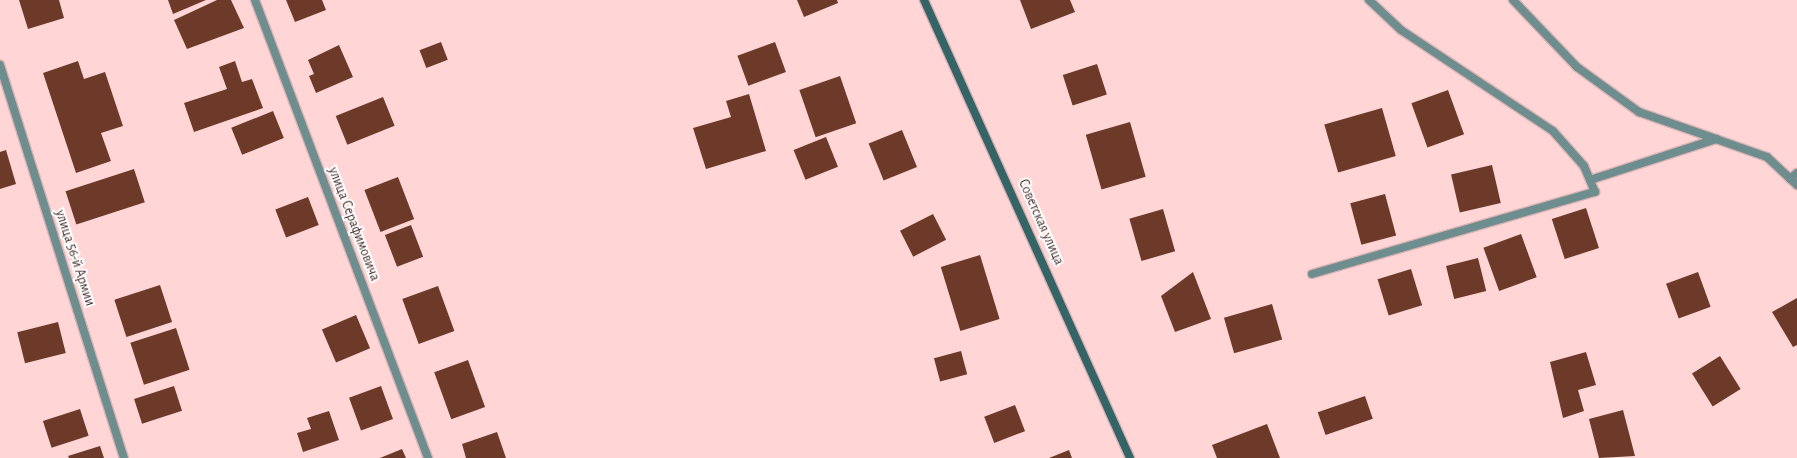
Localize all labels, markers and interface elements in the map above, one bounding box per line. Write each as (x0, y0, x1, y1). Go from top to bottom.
street label: улица Серафимовича (325, 165, 383, 283)
street label: Советская улица (1015, 176, 1067, 268)
street label: улица 56-й Армии (52, 208, 98, 308)

